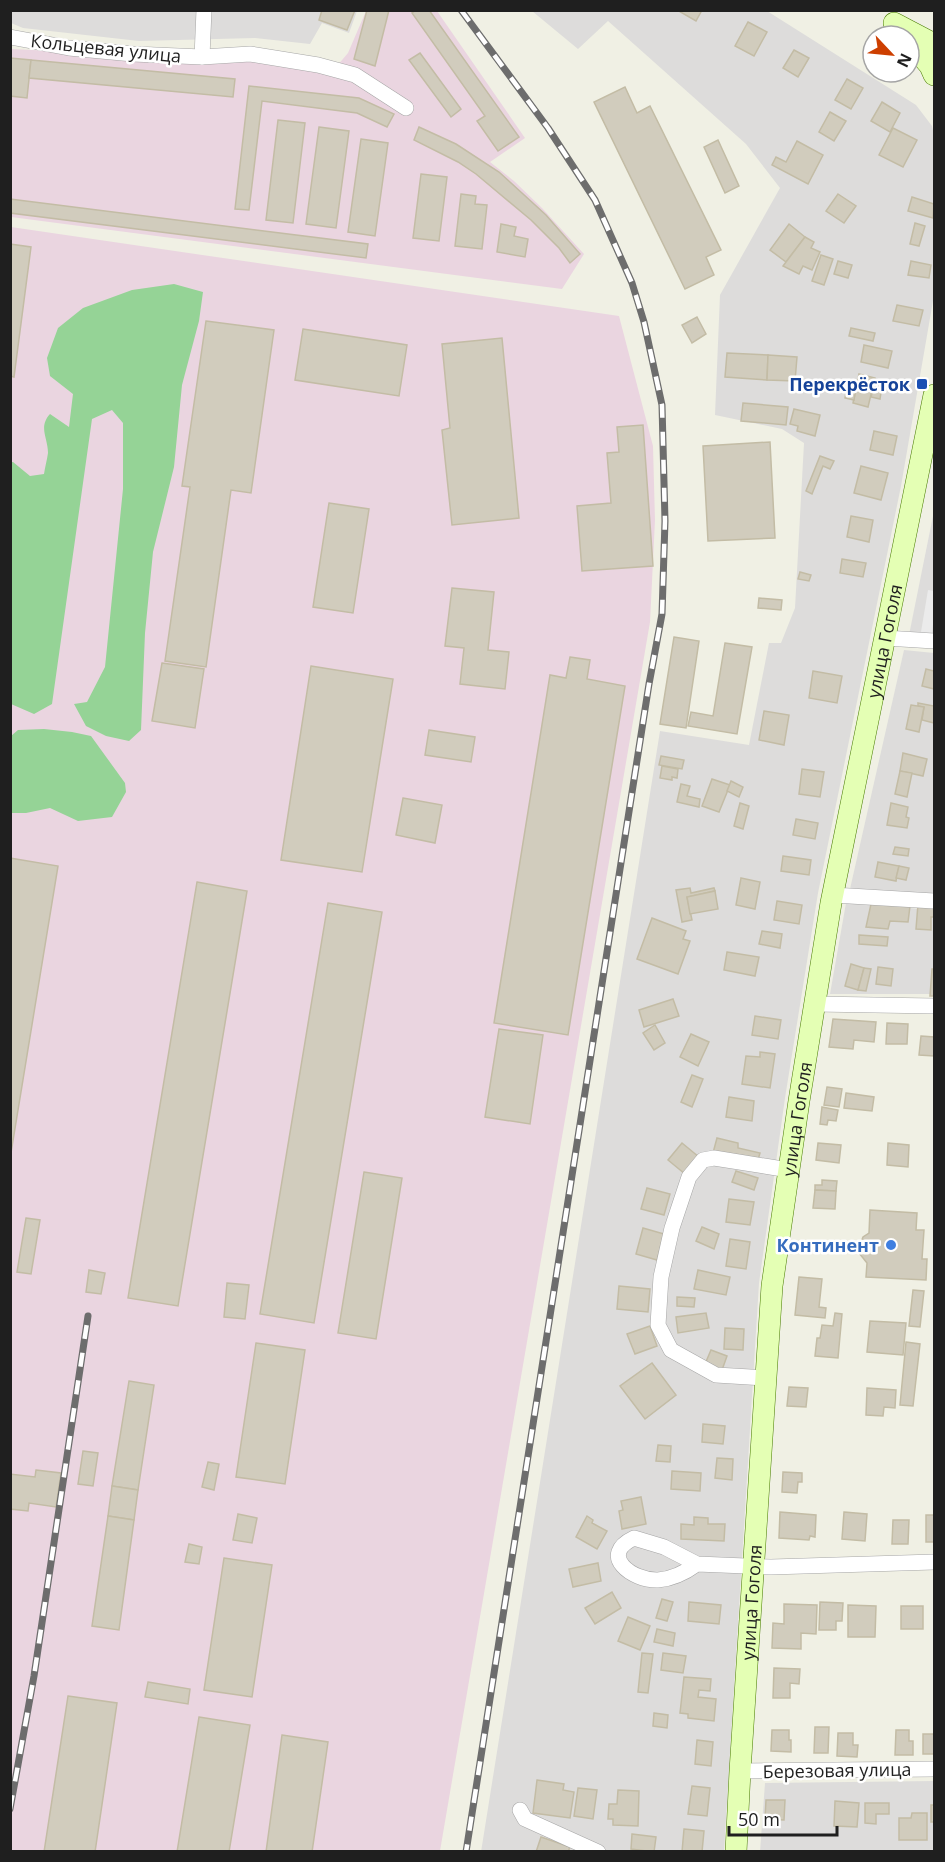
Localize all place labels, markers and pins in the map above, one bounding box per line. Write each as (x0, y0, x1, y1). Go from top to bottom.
place label: Перекрёсток (789, 372, 911, 396)
marker: Перекрёсток (915, 377, 929, 391)
place label: Континент (776, 1233, 879, 1257)
marker: Континент (884, 1238, 898, 1252)

